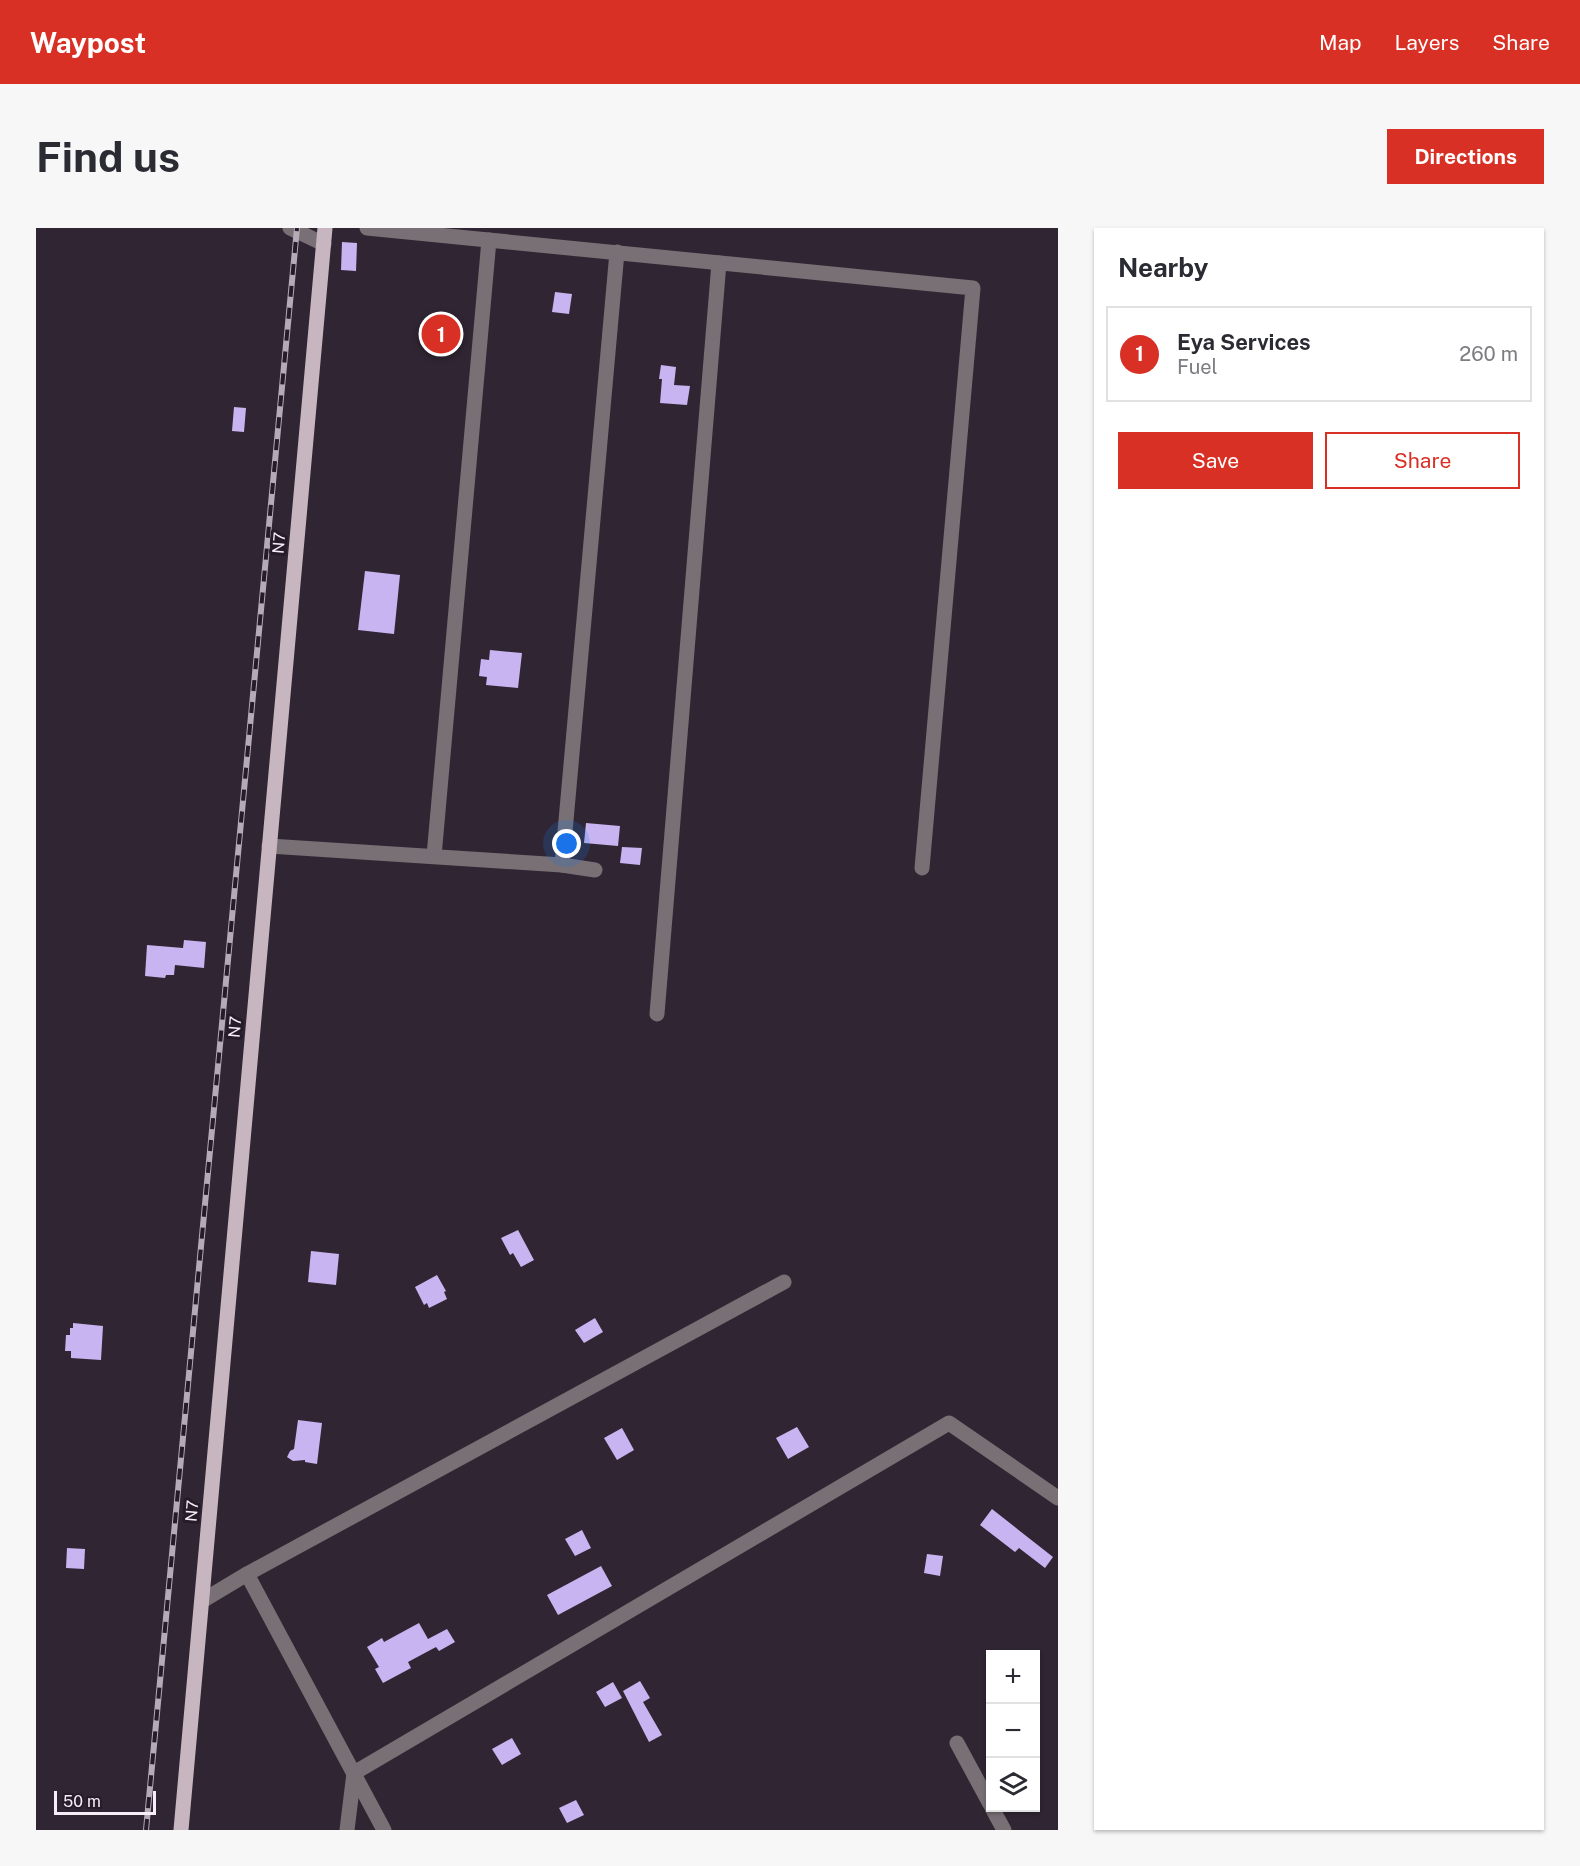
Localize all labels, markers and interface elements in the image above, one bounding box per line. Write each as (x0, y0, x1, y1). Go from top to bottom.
text: Waypost (30, 26, 146, 59)
text: Map (1319, 30, 1362, 55)
text: Layers (1395, 30, 1459, 55)
text: Share (1492, 30, 1550, 55)
button: Directions (1387, 129, 1544, 184)
text: Find us (36, 132, 180, 181)
text: Nearby (1118, 252, 1208, 283)
pin: 1 (422, 312, 460, 356)
text: Eya Services (1177, 329, 1311, 355)
text: 1 (1135, 342, 1144, 366)
text: 260 m (1459, 342, 1518, 366)
text: Fuel (1177, 355, 1218, 379)
button: Save (1118, 432, 1313, 489)
button: Share (1325, 432, 1520, 489)
street label: N7 (269, 531, 289, 555)
your location (552, 829, 581, 858)
street label: N7 (225, 1015, 245, 1039)
street label: N7 (182, 1499, 202, 1523)
map controls (986, 1650, 1040, 1812)
button: + (986, 1650, 1040, 1704)
button: − (986, 1704, 1040, 1758)
button: layers (986, 1758, 1040, 1812)
scale bar (54, 1788, 156, 1816)
text: 50 m (63, 1792, 101, 1811)

